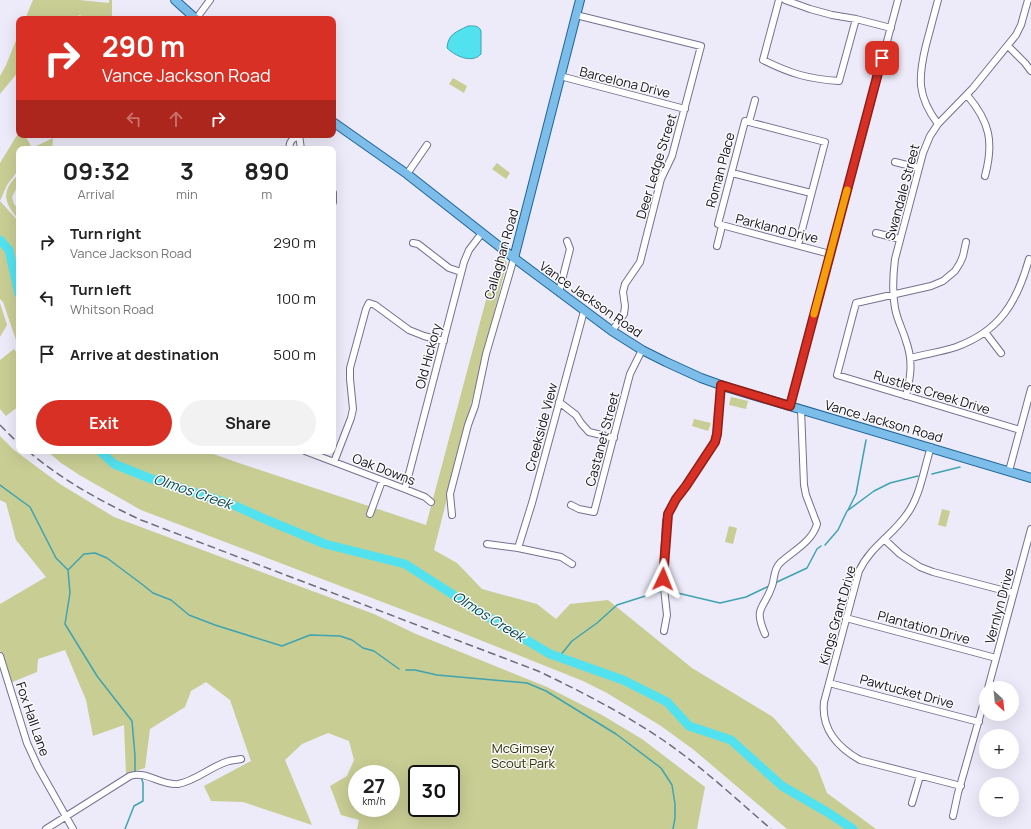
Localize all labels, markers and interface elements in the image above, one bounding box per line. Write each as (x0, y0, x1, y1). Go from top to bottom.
text: 290 m (102, 27, 185, 65)
icon: right (36, 32, 88, 84)
pin (865, 41, 899, 75)
icon: arrive (871, 47, 893, 69)
street label: Barcelona Drive (578, 62, 673, 102)
text: Vance Jackson Road (102, 63, 271, 87)
icon: left (123, 108, 145, 130)
icon: ahead (165, 108, 187, 130)
icon: right (207, 108, 229, 130)
street label: Deer Ledge Street (631, 111, 681, 221)
street label: Roman Place (701, 130, 739, 210)
street label: Swandale Street (881, 142, 923, 242)
text: 09:32 (62, 154, 130, 187)
text: 3 (180, 154, 194, 187)
text: 890 (244, 154, 290, 187)
text: Arrival (77, 185, 115, 203)
text: min (176, 185, 198, 203)
text: m (261, 185, 272, 203)
street label: Callaghan Road (479, 207, 523, 301)
street label: Parkland Drive (734, 209, 821, 247)
text: Turn right (70, 223, 141, 244)
icon: right (36, 231, 58, 253)
text: 290 m (273, 232, 316, 253)
text: Vance Jackson Road (70, 244, 192, 262)
street label: Vance Jackson Road (536, 257, 646, 341)
text: Turn left (70, 279, 132, 300)
icon: left (36, 287, 58, 309)
text: 100 m (276, 288, 316, 309)
text: Whitson Road (70, 300, 154, 318)
street label: Old Hickory (411, 321, 445, 391)
icon: arrive (36, 343, 58, 365)
text: Arrive at destination (70, 344, 219, 365)
text: 500 m (273, 344, 316, 365)
street label: Rustlers Creek Drive (872, 366, 993, 418)
street label: Creekside View (521, 381, 561, 473)
street label: Castanet Street (581, 390, 623, 488)
street label: Vance Jackson Road (823, 396, 945, 446)
button: Exit (36, 400, 172, 446)
button: Share (180, 400, 316, 446)
street label: Oak Downs (350, 449, 418, 489)
water label: Olmos Creek (151, 469, 237, 514)
position arrow (642, 558, 684, 600)
street label: Kings Grant Drive (814, 563, 860, 667)
street label: Vernlyn Drive (980, 566, 1018, 646)
water label: Olmos Creek (449, 586, 530, 647)
street label: Plantation Drive (876, 606, 973, 648)
street label: Pawtucket Drive (858, 670, 956, 712)
street label: Fox Hall Lane (12, 680, 54, 759)
north arrow (979, 681, 1019, 721)
map controls (979, 681, 1019, 817)
button: + (979, 729, 1019, 769)
park label: McGimsey Scout Park (491, 739, 556, 772)
speed limit sign: 30 (408, 765, 460, 817)
text: 27 (363, 772, 385, 799)
button: − (979, 777, 1019, 817)
text: km/h (362, 794, 386, 808)

